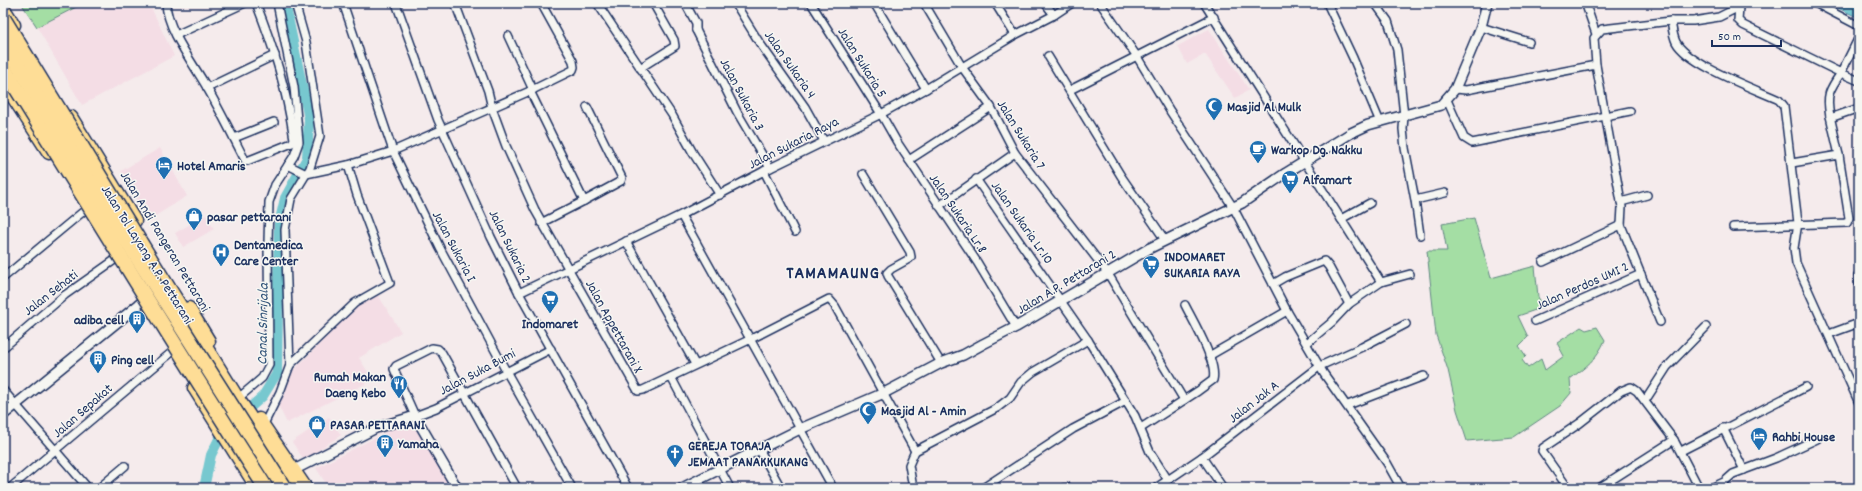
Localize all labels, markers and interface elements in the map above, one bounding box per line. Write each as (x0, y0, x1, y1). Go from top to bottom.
scale bar (1712, 22, 1781, 48)
street label: Jalan Sukaria 5 (832, 24, 891, 102)
street label: Jalan Sukaria 4 (758, 27, 820, 103)
text: 50 m (1718, 29, 1741, 46)
street label: Jalan Sukaria 3 (714, 55, 769, 135)
street label: Jalan Sukaria 7 (991, 96, 1050, 174)
mosque icon: Masjid Al Mulk (1204, 96, 1224, 121)
place label: Masjid Al Mulk (1227, 98, 1301, 118)
street label: Jalan Sukaria Raya (745, 112, 843, 175)
cafe icon: Warkop Dg. Nakku (1248, 139, 1268, 164)
place label: Warkop Dg. Nakku (1271, 141, 1362, 161)
hotel icon: Hotel Amaris (154, 155, 174, 180)
place label: Hotel Amaris (177, 157, 246, 177)
street label: Jalan Andi Pangeran Pettarani (114, 168, 215, 317)
supermarket icon: Alfamart (1280, 169, 1300, 194)
street label: Jalan Sukaria Lr.8 (923, 170, 992, 258)
place label: Alfamart (1303, 171, 1353, 191)
street label: Jalan Sukaria Lr.10 (985, 178, 1057, 269)
street label: Jalan Tol Layang A.P. Pettarani (95, 182, 198, 329)
shop icon: pasar pettarani (184, 206, 204, 231)
street label: Jalan Sukaria 2 (483, 207, 536, 287)
place label: pasar pettarani (207, 208, 292, 228)
street label: Jalan Sukaria I (426, 208, 481, 286)
place label: Dentamedica Care Center (234, 236, 304, 272)
hospital icon: Dentamedica Care Center (211, 242, 231, 267)
street label: Jalan A.P. Pettarani 2 (1014, 245, 1120, 320)
place label: INDOMARET SUKARIA RAYA (1164, 248, 1241, 284)
supermarket icon: INDOMARET SUKARIA RAYA (1141, 254, 1161, 279)
street label: Jalan Perdos UMI 2 (1533, 257, 1632, 316)
district label: TAMAMAUNG (786, 262, 880, 287)
street label: Jalan Sehati (20, 266, 83, 321)
street label: Jalan Appettarani X (579, 277, 647, 377)
water label: Canal Sinrijala (252, 282, 276, 365)
supermarket icon: Indomaret (540, 289, 560, 314)
building icon: adiba cell (127, 309, 147, 334)
place label: adiba cell (74, 311, 125, 331)
place label: Indomaret (522, 315, 579, 335)
street label: Jalan Suka Bumi (436, 344, 520, 401)
building icon: Ping cell (88, 349, 108, 374)
place label: Ping cell (111, 351, 155, 371)
place label: Rumah Makan Daeng Kebo (314, 368, 387, 404)
restaurant icon: Rumah Makan Daeng Kebo (389, 374, 409, 399)
street label: Jalan Jak A (1225, 376, 1284, 429)
street label: Jalan Sepakat (49, 380, 118, 443)
mosque icon: Masjid Al - Amin (858, 400, 878, 425)
place label: Masjid Al - Amin (881, 402, 967, 422)
shop icon: PASAR PETTARANI (307, 414, 327, 439)
place label: PASAR PETTARANI (330, 416, 426, 436)
hotel icon: Rahbi House (1749, 426, 1769, 451)
place label: Rahbi House (1772, 428, 1835, 448)
building icon: Yamaha (375, 433, 395, 458)
place label: Yamaha (397, 435, 440, 455)
place label: GEREJA TORAJA JEMAAT PANAKKUKANG (688, 437, 808, 473)
church icon: GEREJA TORAJA JEMAAT PANAKKUKANG (665, 443, 685, 468)

